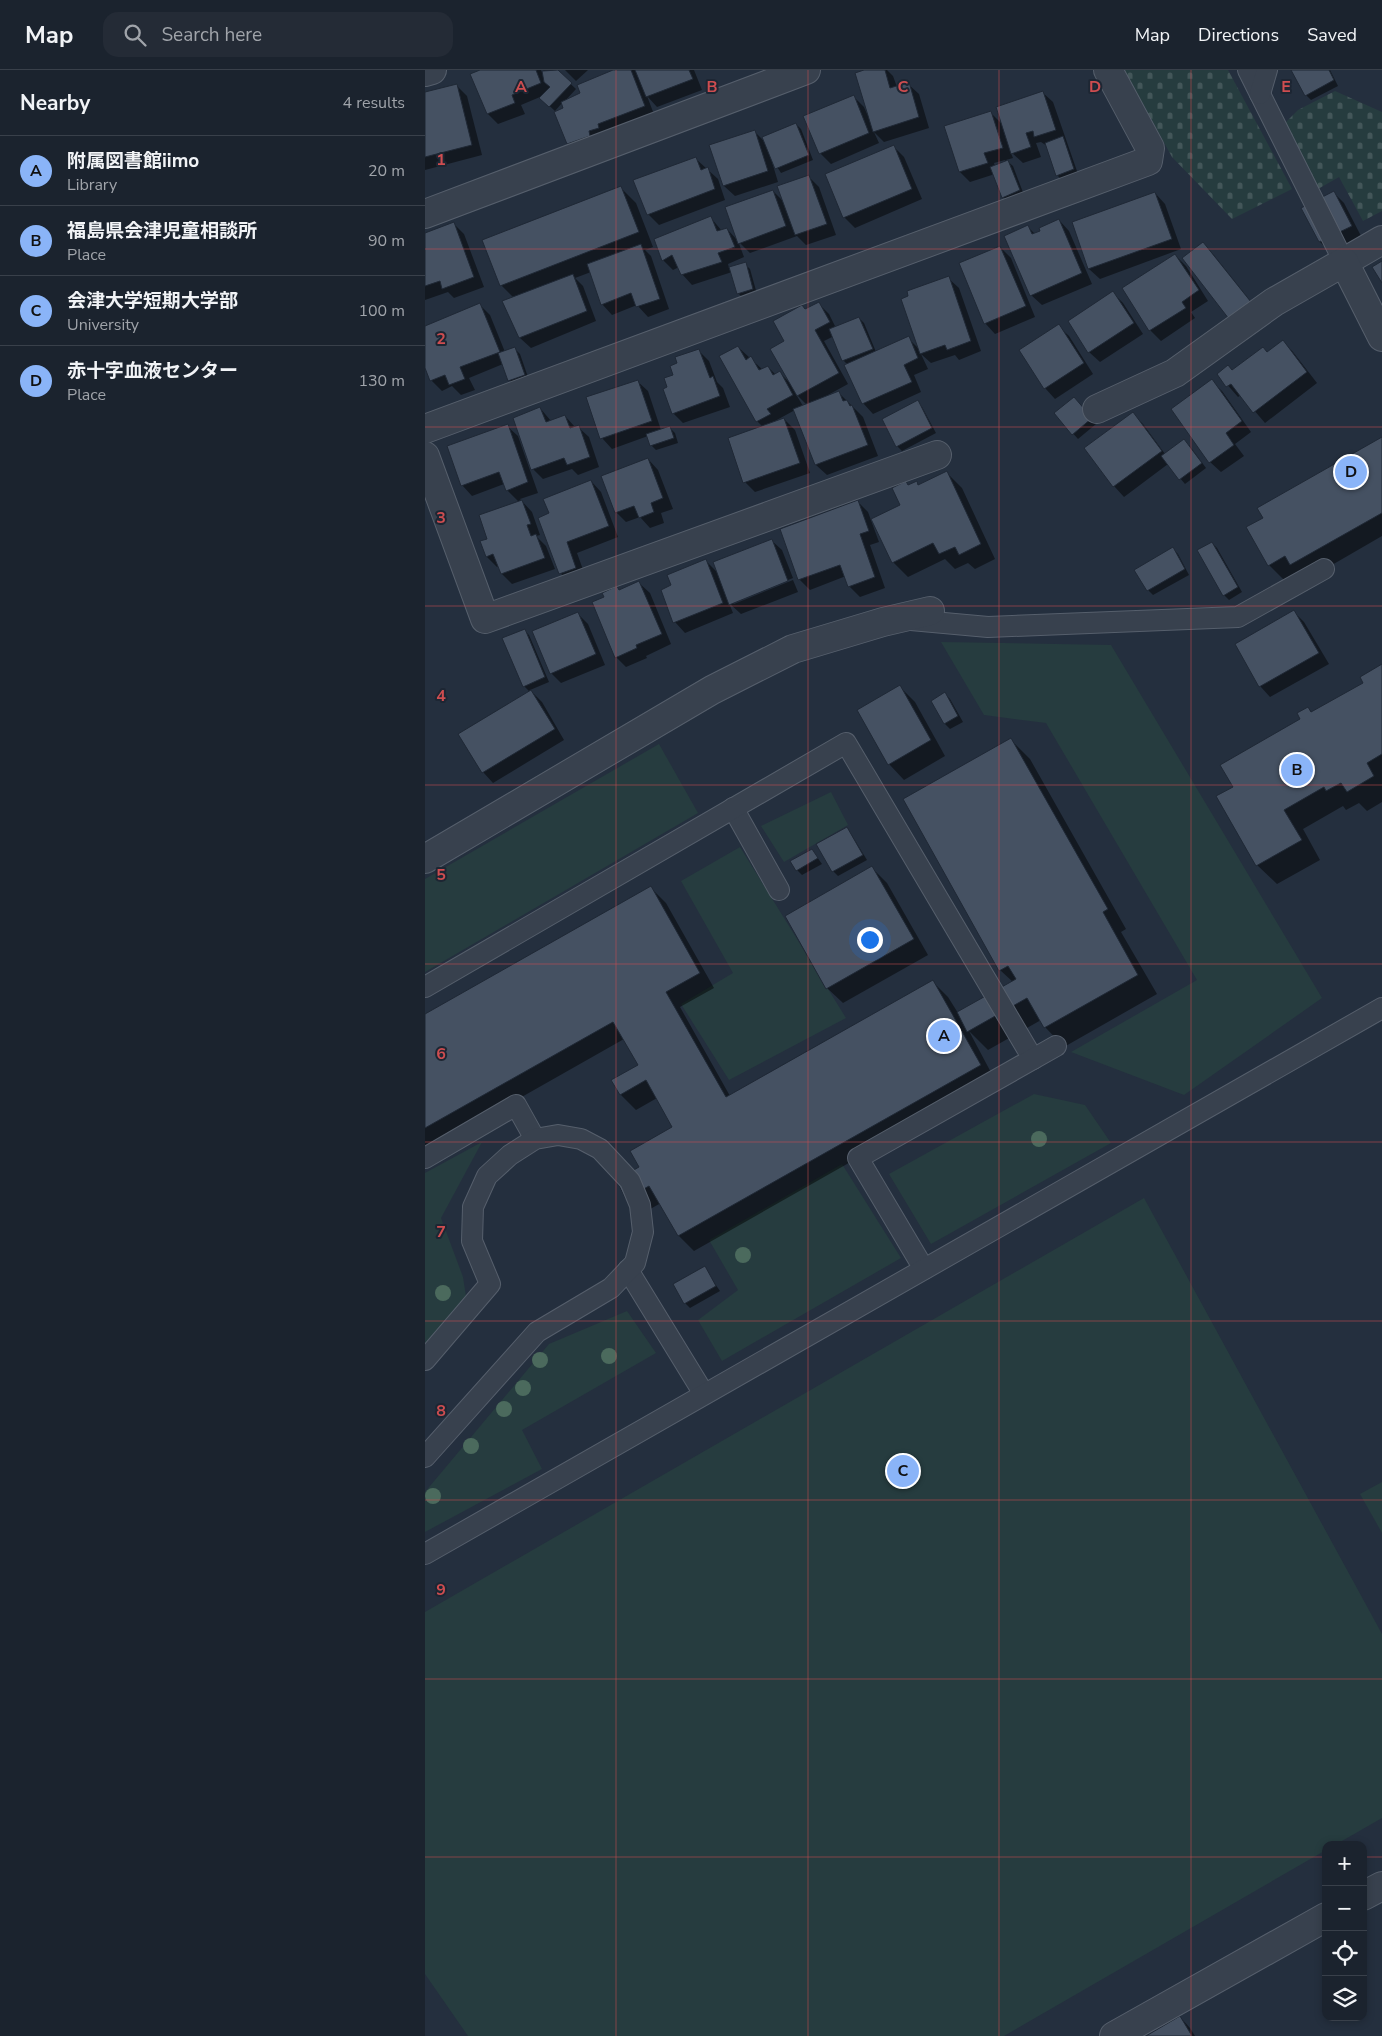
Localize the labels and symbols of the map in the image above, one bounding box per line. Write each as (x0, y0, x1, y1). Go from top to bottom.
text: A (515, 76, 527, 98)
text: B (706, 76, 718, 98)
text: C (898, 76, 909, 98)
text: D (1089, 76, 1101, 98)
text: E (1281, 76, 1291, 98)
text: 1 (436, 149, 446, 171)
text: 2 (436, 328, 446, 350)
pin: D (1335, 453, 1367, 491)
text: 3 (436, 507, 446, 529)
text: 4 (436, 685, 446, 707)
pin: B (1281, 751, 1313, 789)
text: 5 (436, 864, 446, 886)
your location (857, 927, 883, 953)
pin: A (928, 1017, 960, 1055)
text: 6 (436, 1043, 446, 1065)
text: 7 (436, 1221, 446, 1243)
text: 8 (436, 1400, 446, 1422)
pin: C (887, 1452, 919, 1490)
text: 9 (436, 1579, 446, 1601)

